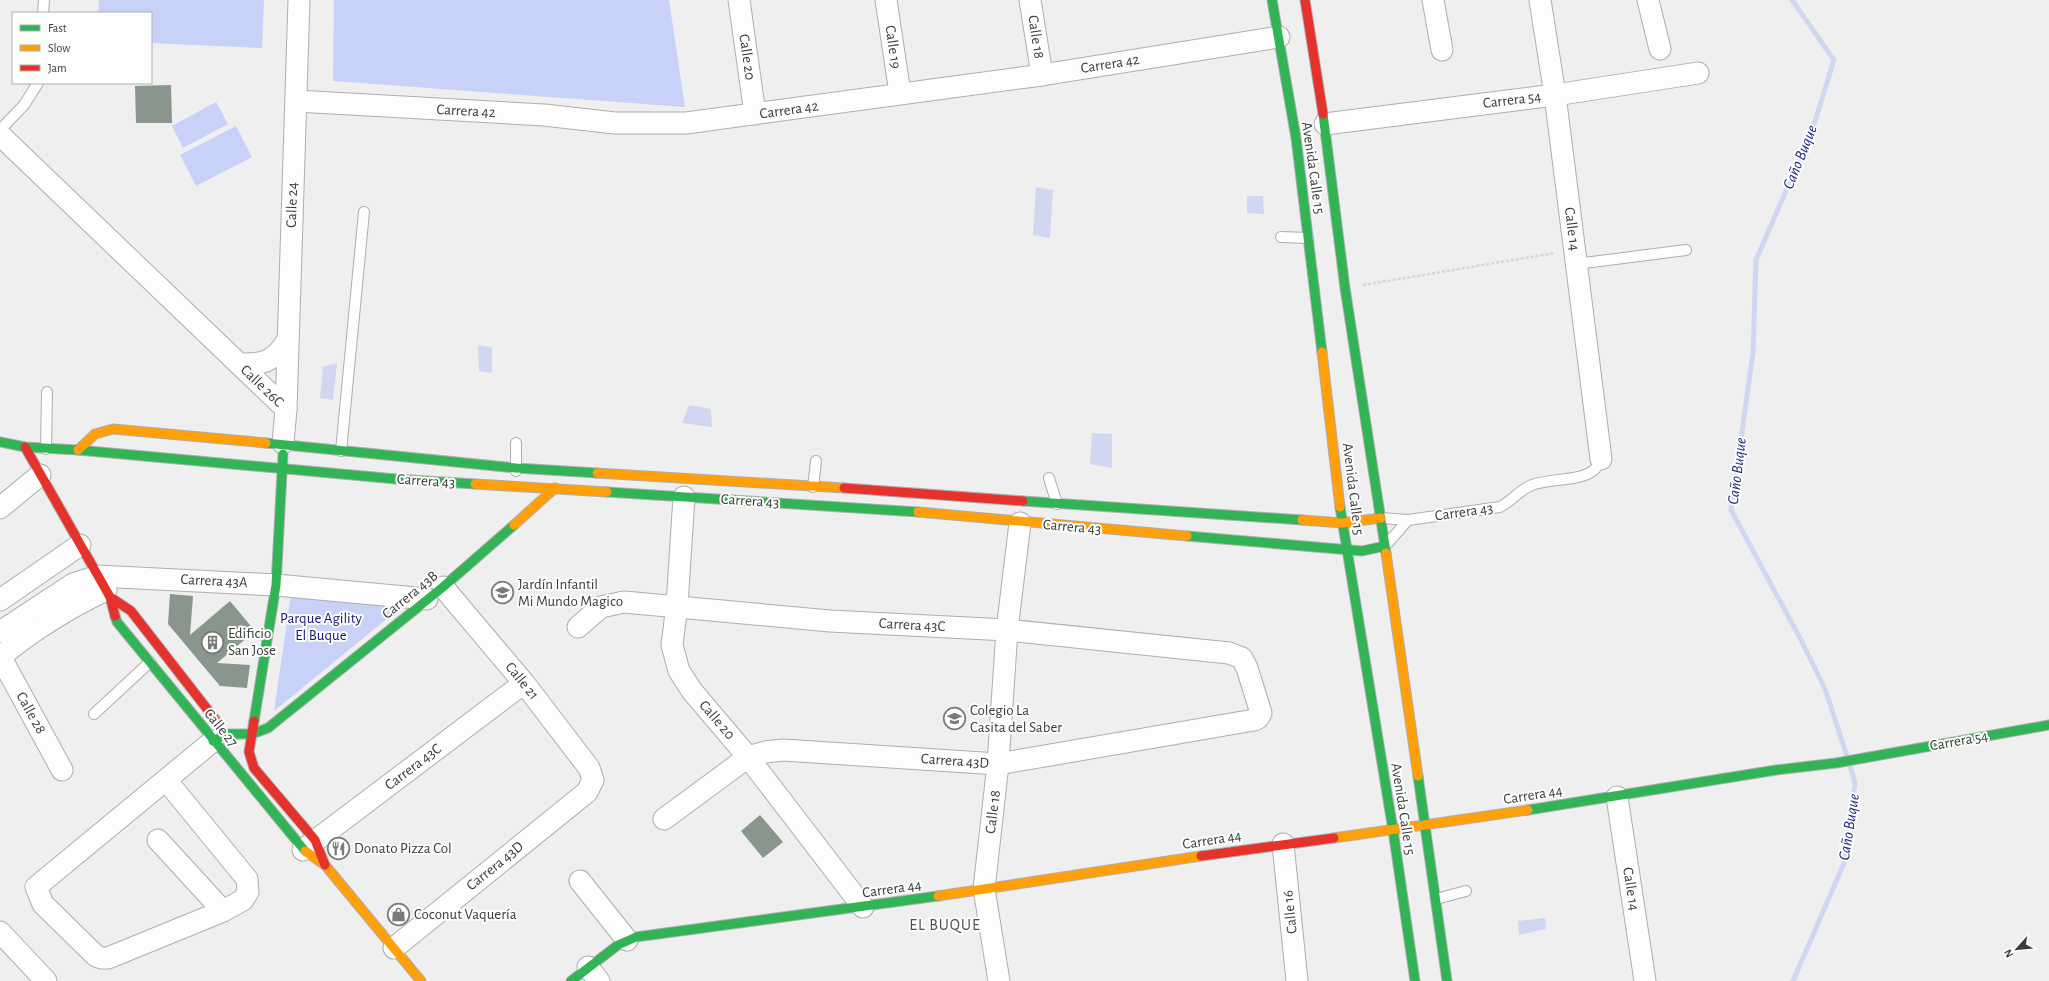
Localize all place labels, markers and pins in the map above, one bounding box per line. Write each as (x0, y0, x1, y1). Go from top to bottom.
place label: Jardín Infantil Mi Mundo Magico (518, 577, 623, 609)
school or university icon: Jardín Infantil Mi Mundo Magico (490, 580, 516, 606)
place label: Edificio San Jose (228, 626, 276, 658)
building icon: Edificio San Jose (200, 629, 226, 655)
place label: Colegio La Casita del Saber (970, 703, 1062, 735)
school or university icon: Colegio La Casita del Saber (942, 706, 968, 732)
restaurant icon: Donato Pizza Col (325, 835, 351, 861)
place label: Donato Pizza Col (354, 841, 452, 856)
shop icon: Coconut Vaquería (386, 901, 412, 927)
place label: Coconut Vaquería (414, 907, 517, 922)

